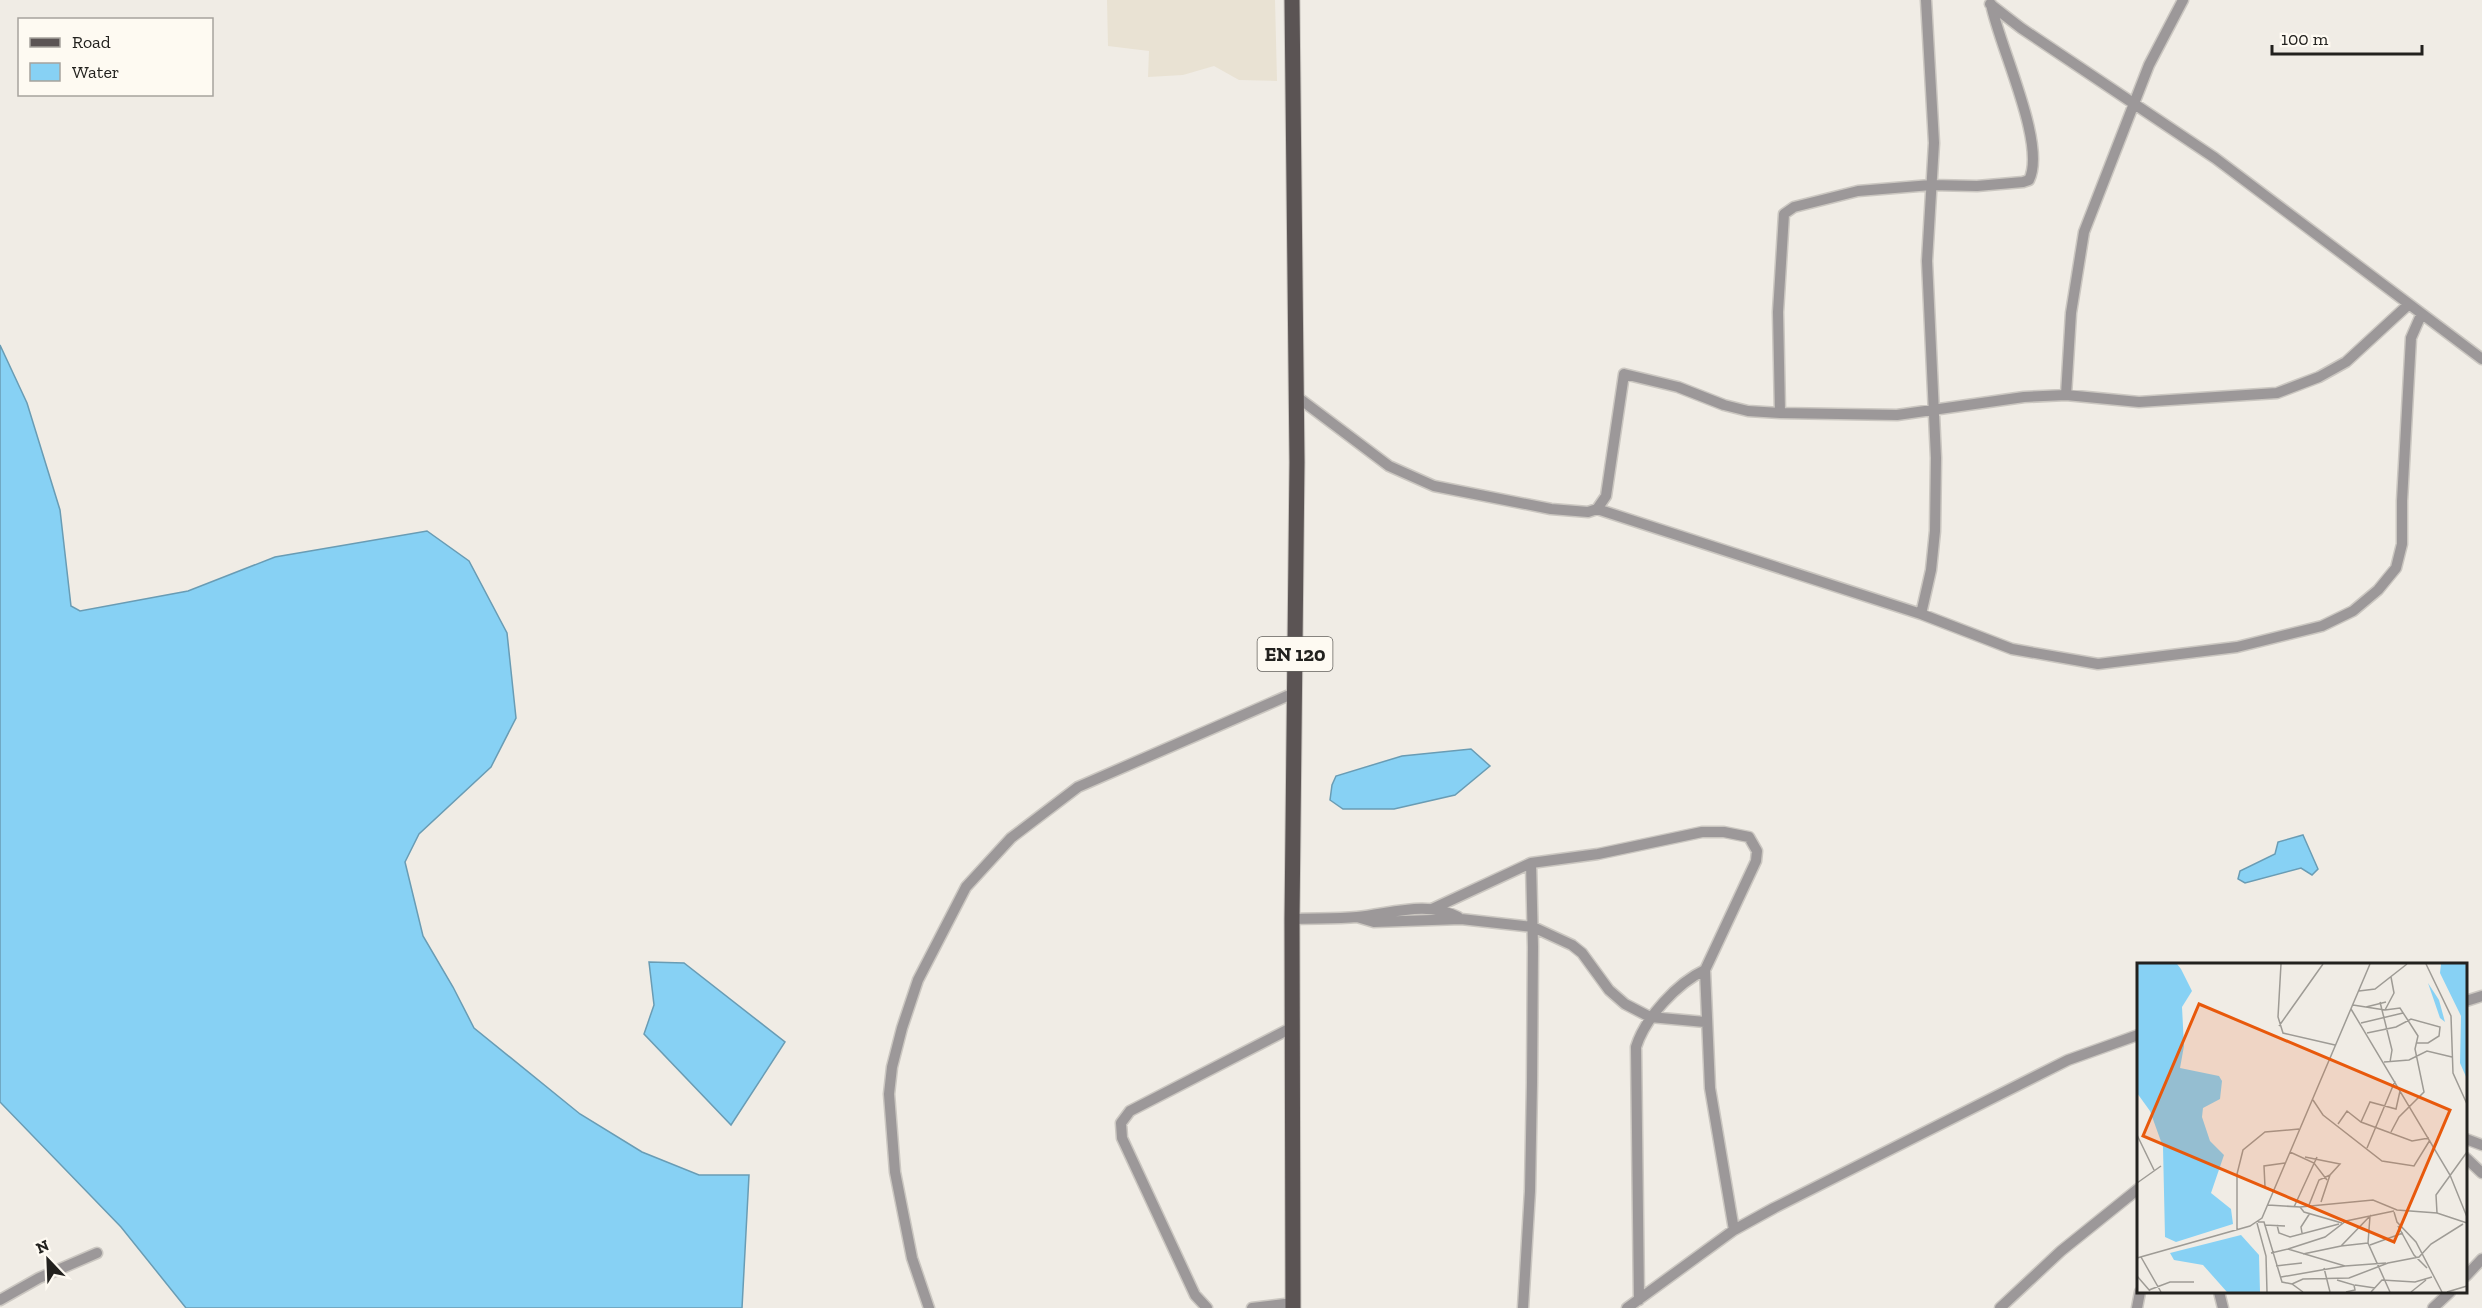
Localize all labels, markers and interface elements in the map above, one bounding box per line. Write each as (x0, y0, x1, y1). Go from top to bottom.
legend (18, 18, 213, 96)
scale bar (2272, 18, 2422, 56)
text: 100 m (2281, 28, 2329, 50)
text: Road (72, 31, 111, 53)
text: Water (72, 61, 119, 83)
road number: EN 120 (1258, 637, 1332, 671)
inset map (2137, 963, 2467, 1293)
north arrow (18, 1230, 78, 1290)
text: N (33, 1236, 52, 1258)

